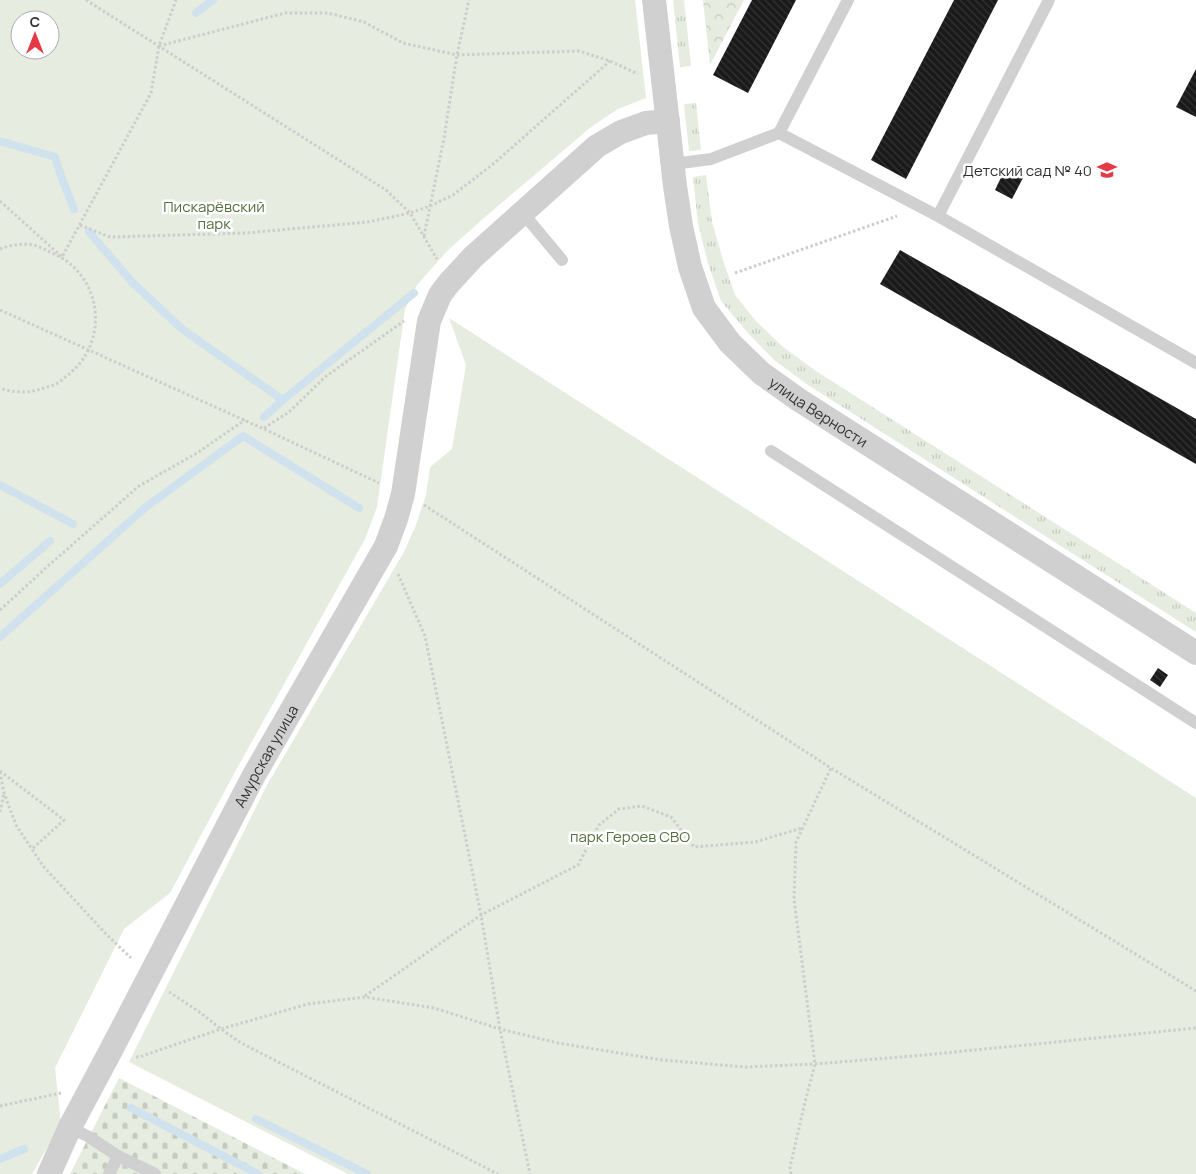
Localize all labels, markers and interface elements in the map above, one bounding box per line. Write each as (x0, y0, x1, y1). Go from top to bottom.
north arrow (10, 10, 60, 60)
text: С (30, 12, 40, 31)
school or university icon: Детский сад № 40 (1096, 159, 1118, 181)
place label: Детский сад № 40 (963, 160, 1092, 181)
park label: Пискарёвский парк (163, 196, 265, 234)
street label: улица Верности (765, 371, 872, 452)
street label: Амурская улица (229, 701, 303, 811)
park label: парк Героев СВО (570, 826, 690, 847)

